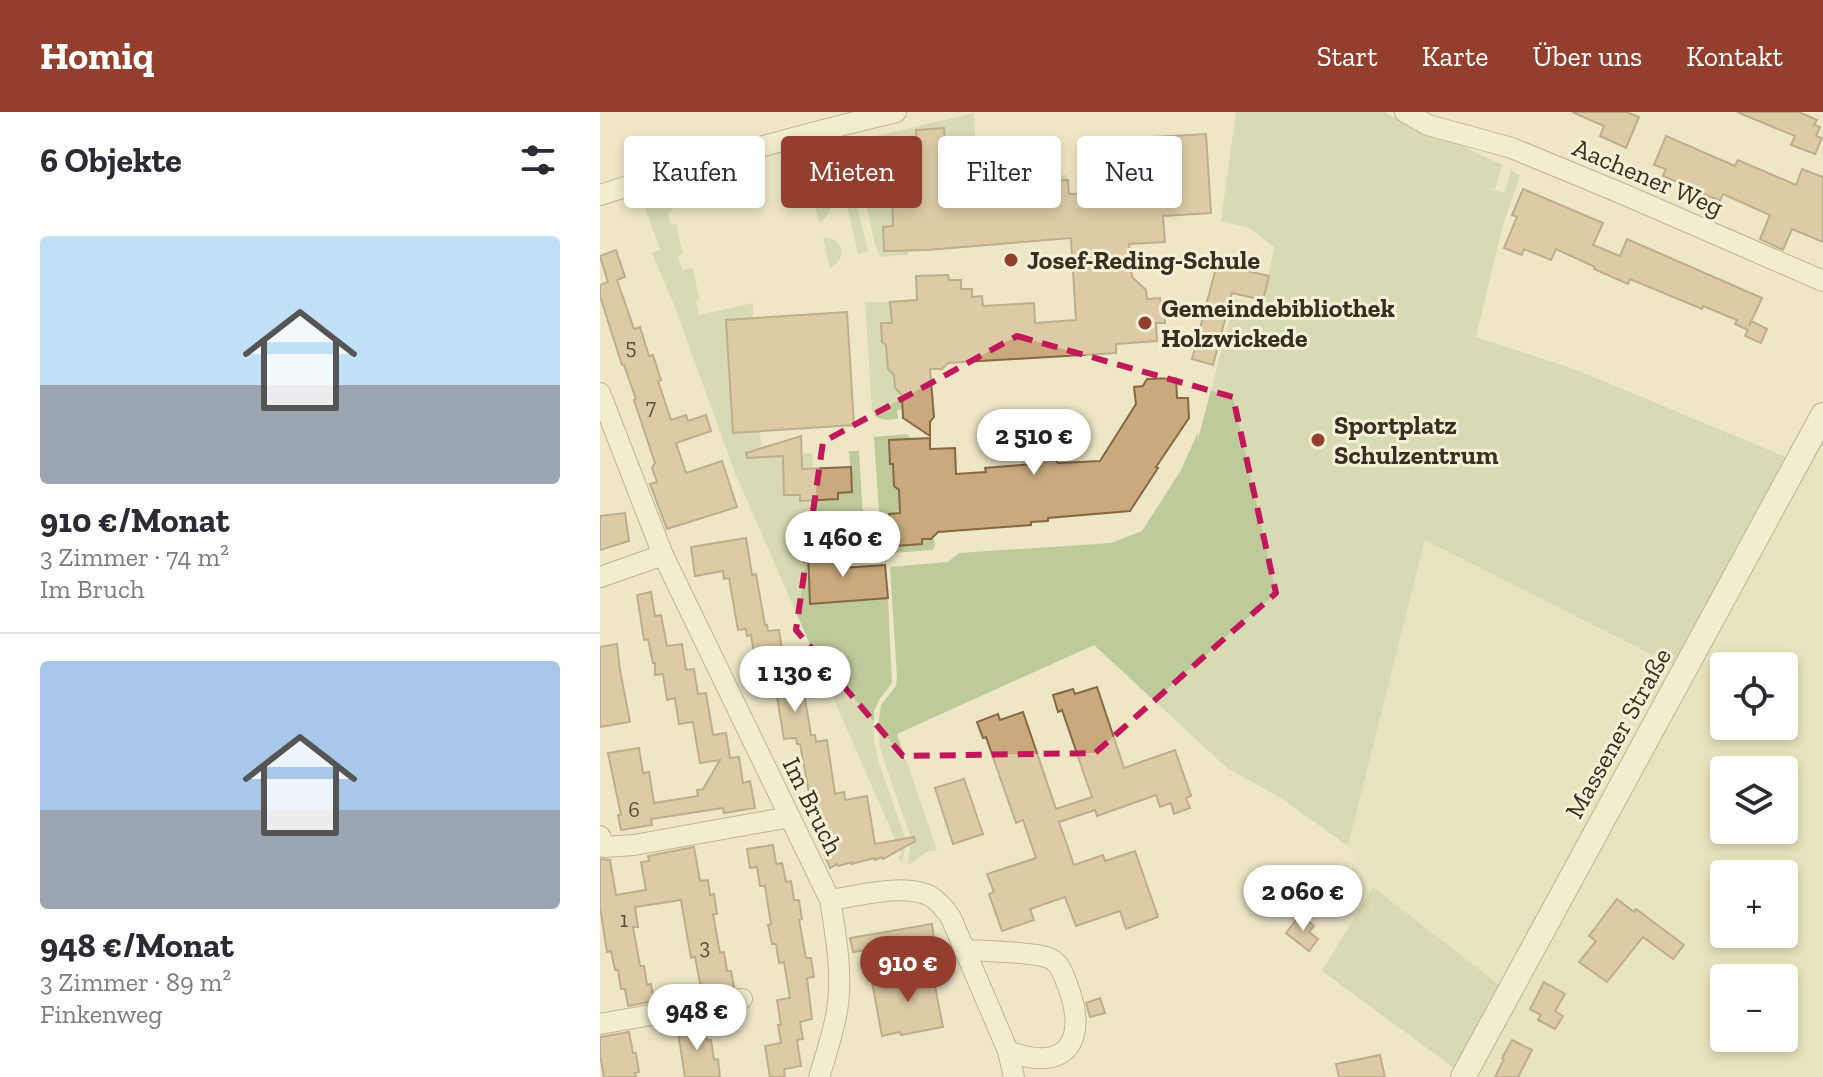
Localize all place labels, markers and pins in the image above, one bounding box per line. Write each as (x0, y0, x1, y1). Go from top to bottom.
place label: Josef-Reding-Schule (1027, 244, 1260, 276)
marker: Josef-Reding-Schule (1002, 251, 1020, 269)
place label: Gemeindebibliothek Holzwickede (1161, 292, 1395, 354)
marker: Gemeindebibliothek Holzwickede (1136, 314, 1154, 332)
pin: 2 510 € (960, 409, 1108, 477)
place label: Sportplatz Schulzentrum (1334, 409, 1499, 471)
marker: Sportplatz Schulzentrum (1309, 431, 1327, 449)
pin: 1 460 € (769, 511, 917, 579)
pin: 1 130 € (721, 646, 869, 714)
pin: 2 060 € (1229, 865, 1377, 933)
pin: 910 € (852, 936, 964, 1004)
pin: 948 € (641, 984, 753, 1052)

